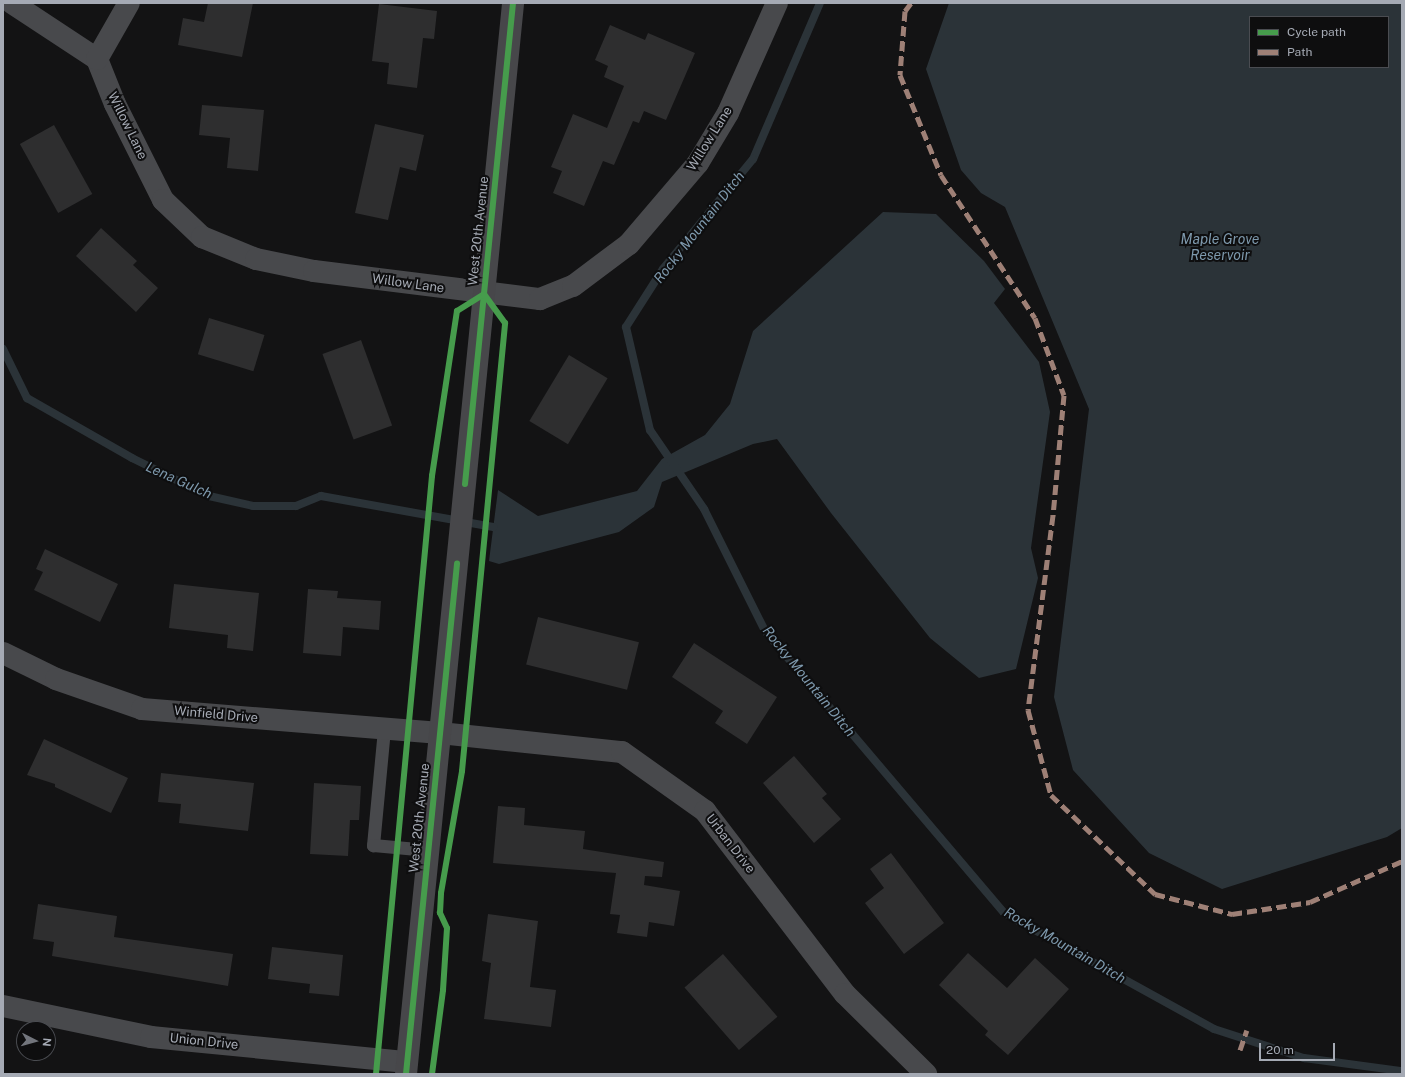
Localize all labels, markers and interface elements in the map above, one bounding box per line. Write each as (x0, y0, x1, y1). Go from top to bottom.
legend (1249, 16, 1389, 68)
text: Cycle path (1287, 25, 1346, 39)
text: Path (1287, 45, 1313, 59)
street label: Willow Lane (104, 90, 150, 162)
street label: Willow Lane (684, 104, 736, 174)
water label: Rocky Mountain Ditch (650, 168, 748, 286)
street label: West 20th Avenue (466, 176, 492, 286)
water label: Maple Grove Reservoir (1180, 231, 1260, 264)
street label: Willow Lane (371, 271, 445, 297)
water label: Lena Gulch (143, 458, 215, 502)
water label: Rocky Mountain Ditch (759, 622, 859, 740)
street label: Winfield Drive (173, 704, 259, 726)
street label: West 20th Avenue (407, 763, 433, 873)
street label: Urban Drive (702, 811, 758, 877)
water label: Rocky Mountain Ditch (1001, 903, 1129, 987)
north arrow (16, 1021, 56, 1061)
street label: Union Drive (169, 1031, 239, 1053)
scale bar (1261, 1035, 1337, 1061)
text: N (41, 1037, 53, 1047)
text: 20 m (1266, 1043, 1294, 1057)

